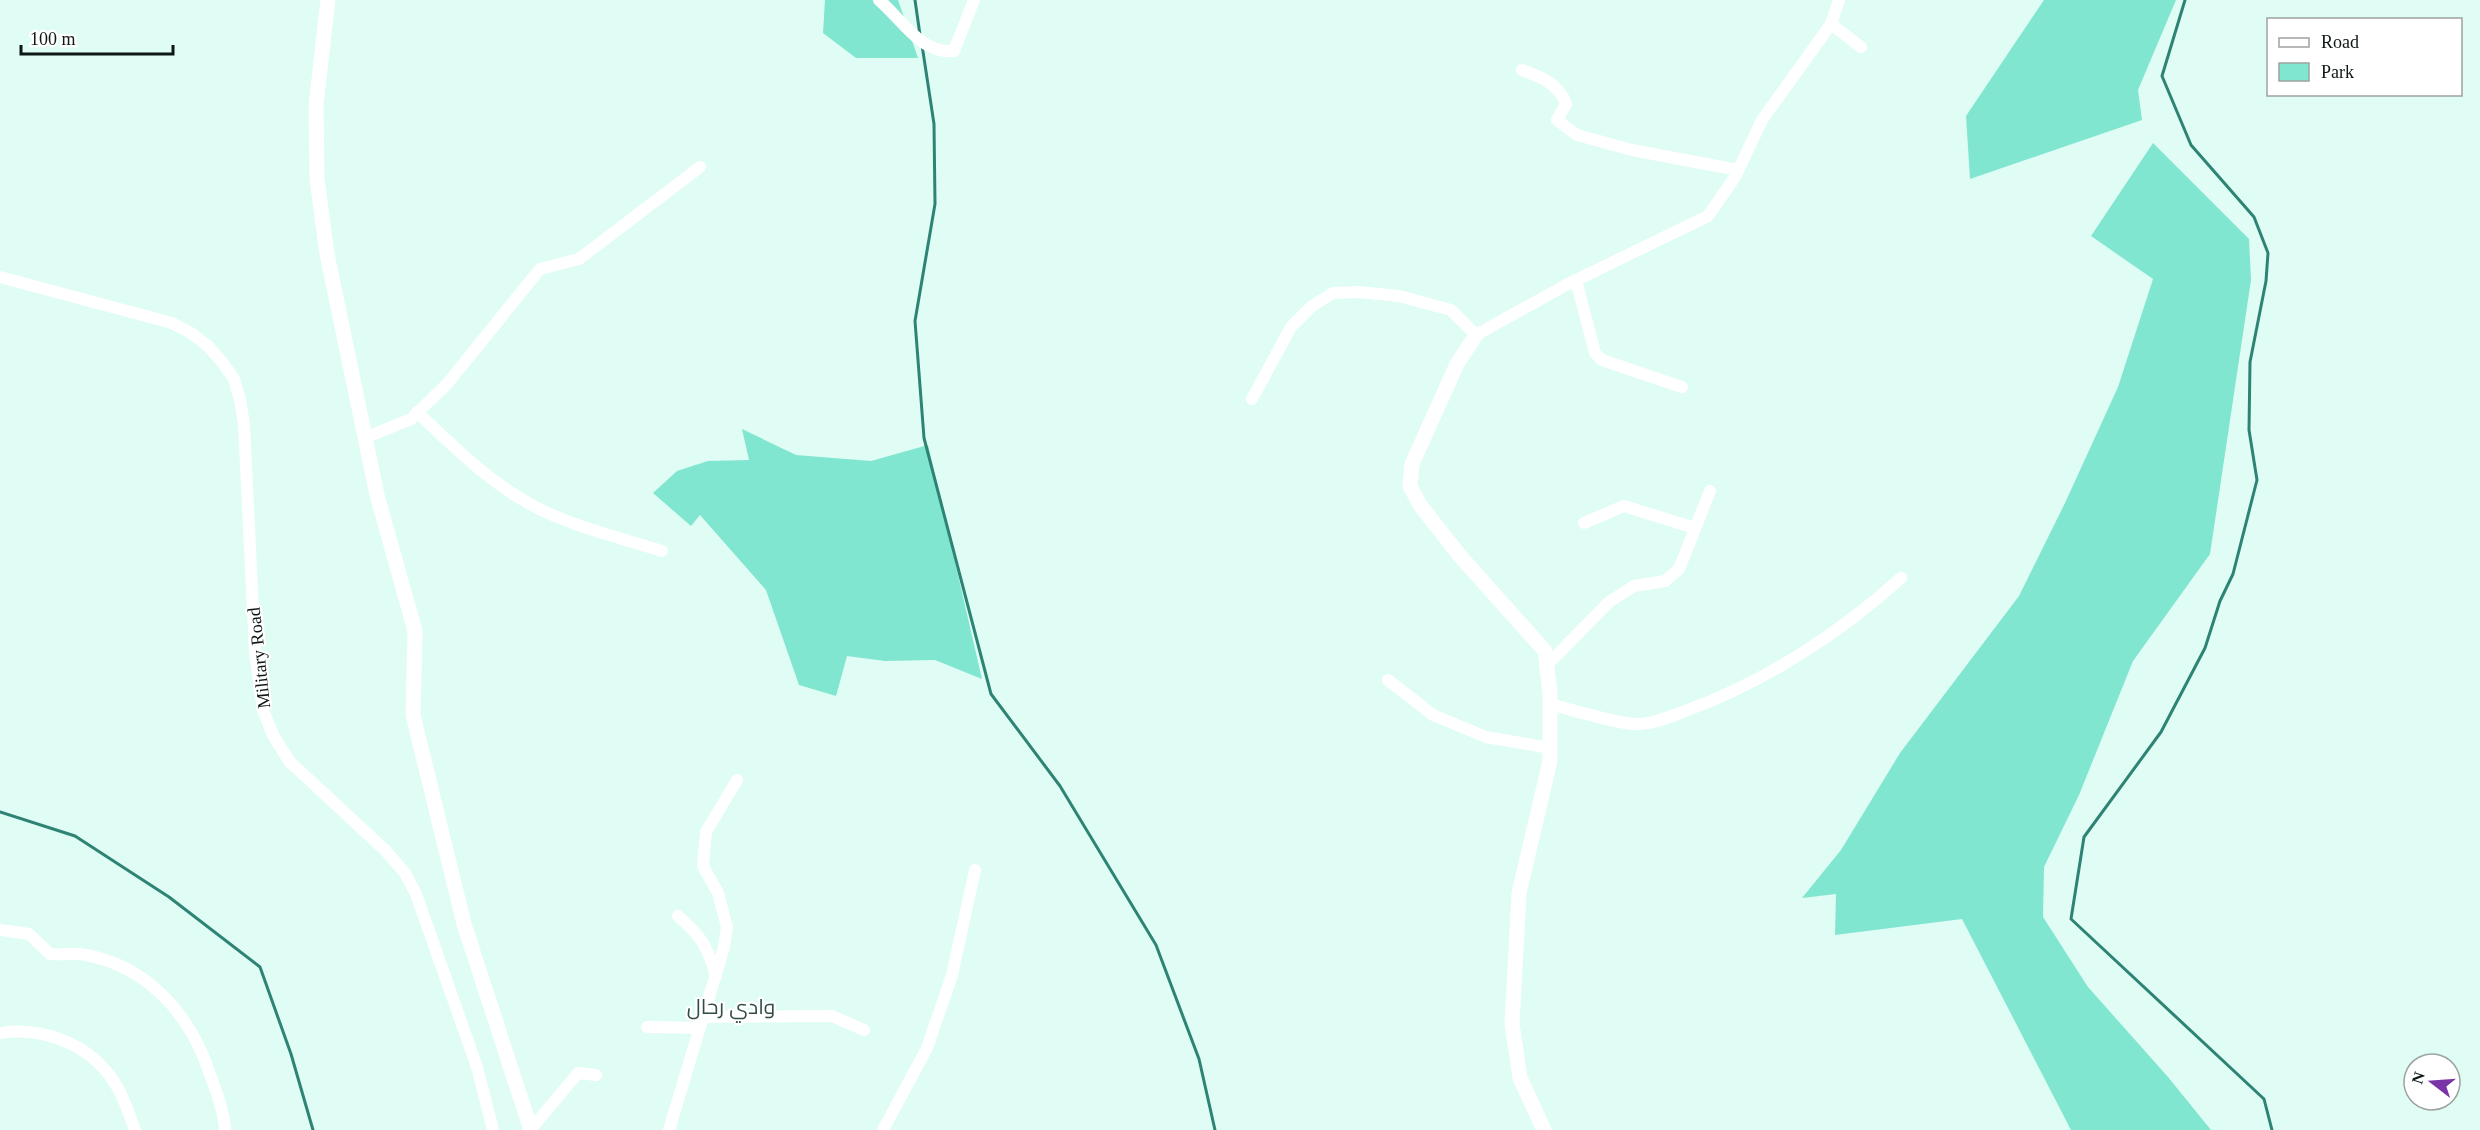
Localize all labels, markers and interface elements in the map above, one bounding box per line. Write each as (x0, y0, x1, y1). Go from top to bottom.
scale bar (21, 18, 172, 56)
legend (2267, 18, 2462, 96)
text: 100 m (30, 29, 76, 49)
text: Road (2321, 32, 2359, 52)
text: Park (2321, 62, 2354, 82)
street label: Military Road (244, 606, 274, 710)
district label: وادي رحال (687, 995, 775, 1023)
north arrow (2402, 1052, 2462, 1112)
text: N (2408, 1069, 2428, 1086)

